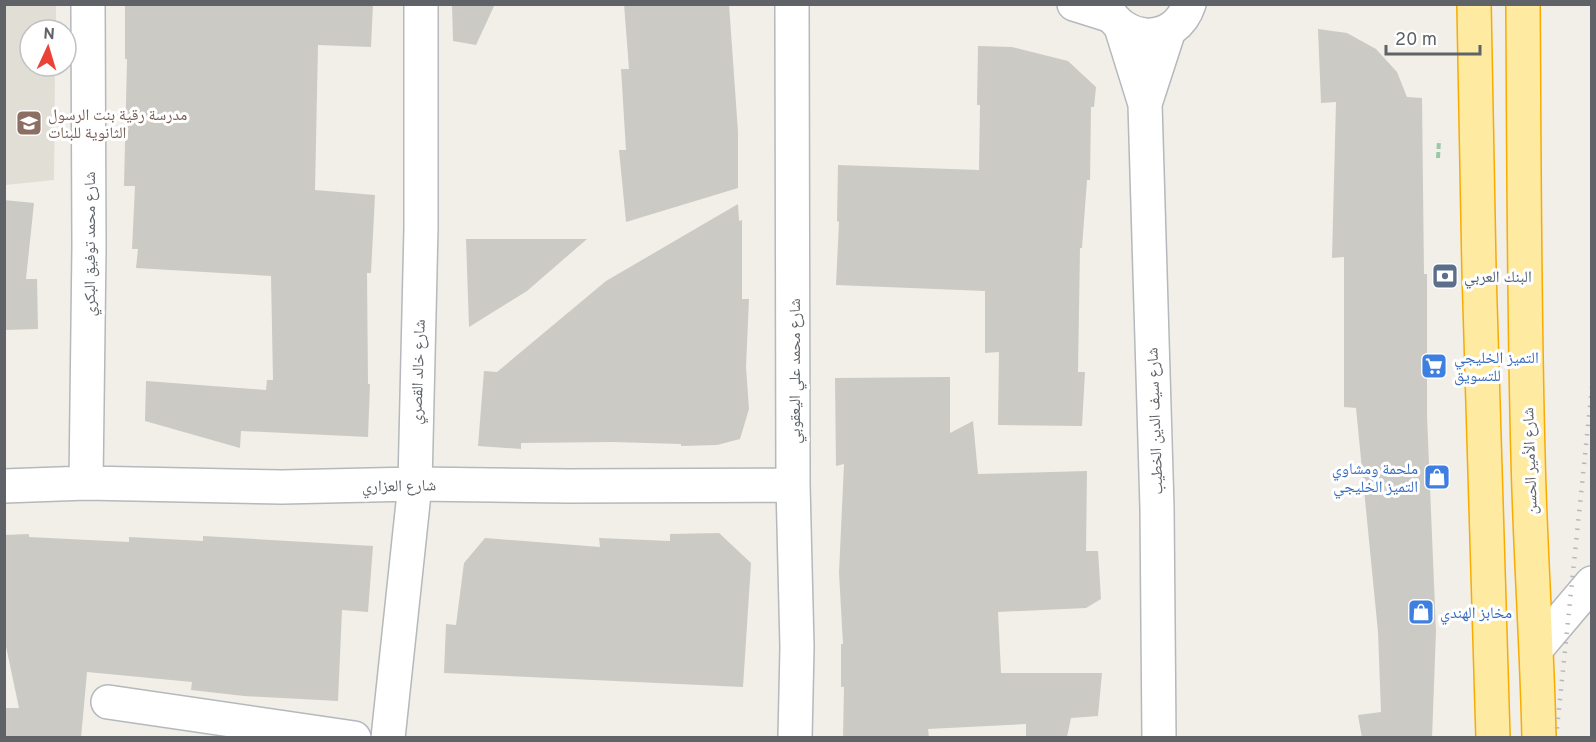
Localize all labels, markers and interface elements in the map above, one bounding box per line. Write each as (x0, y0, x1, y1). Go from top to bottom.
north arrow (18, 18, 78, 78)
scale bar (1386, 18, 1480, 56)
text: N (42, 25, 55, 45)
text: 20 m (1395, 29, 1437, 52)
place label: مدرسة رقية بنت الرسول الثانوية للبنات (48, 106, 187, 144)
school or university icon: مدرسة رقية بنت الرسول الثانوية للبنات (14, 108, 44, 138)
street label: شارع محمد توفيق البكري (81, 171, 102, 317)
bank icon: البنك العربي (1430, 261, 1460, 291)
place label: البنك العربي (1464, 268, 1532, 289)
street label: شارع محمد علي اليعقوبي (786, 298, 807, 444)
street label: شارع خالد القصري (407, 319, 432, 425)
street label: شارع سيف الدين الخطيب (1143, 347, 1169, 495)
place label: التميز الخليجي للتسويق (1454, 349, 1539, 387)
supermarket icon: التميز الخليجي للتسويق (1419, 351, 1449, 381)
street label: شارع الأمير الحسن (1519, 407, 1543, 515)
place label: ملحمة ومشاوي التميز الخليجي (1332, 460, 1418, 499)
shop icon: ملحمة ومشاوي التميز الخليجي (1422, 462, 1452, 492)
street label: شارع العزاري (362, 476, 436, 499)
shop icon: مخابز الهندي (1406, 597, 1436, 627)
place label: مخابز الهندي (1440, 604, 1512, 625)

